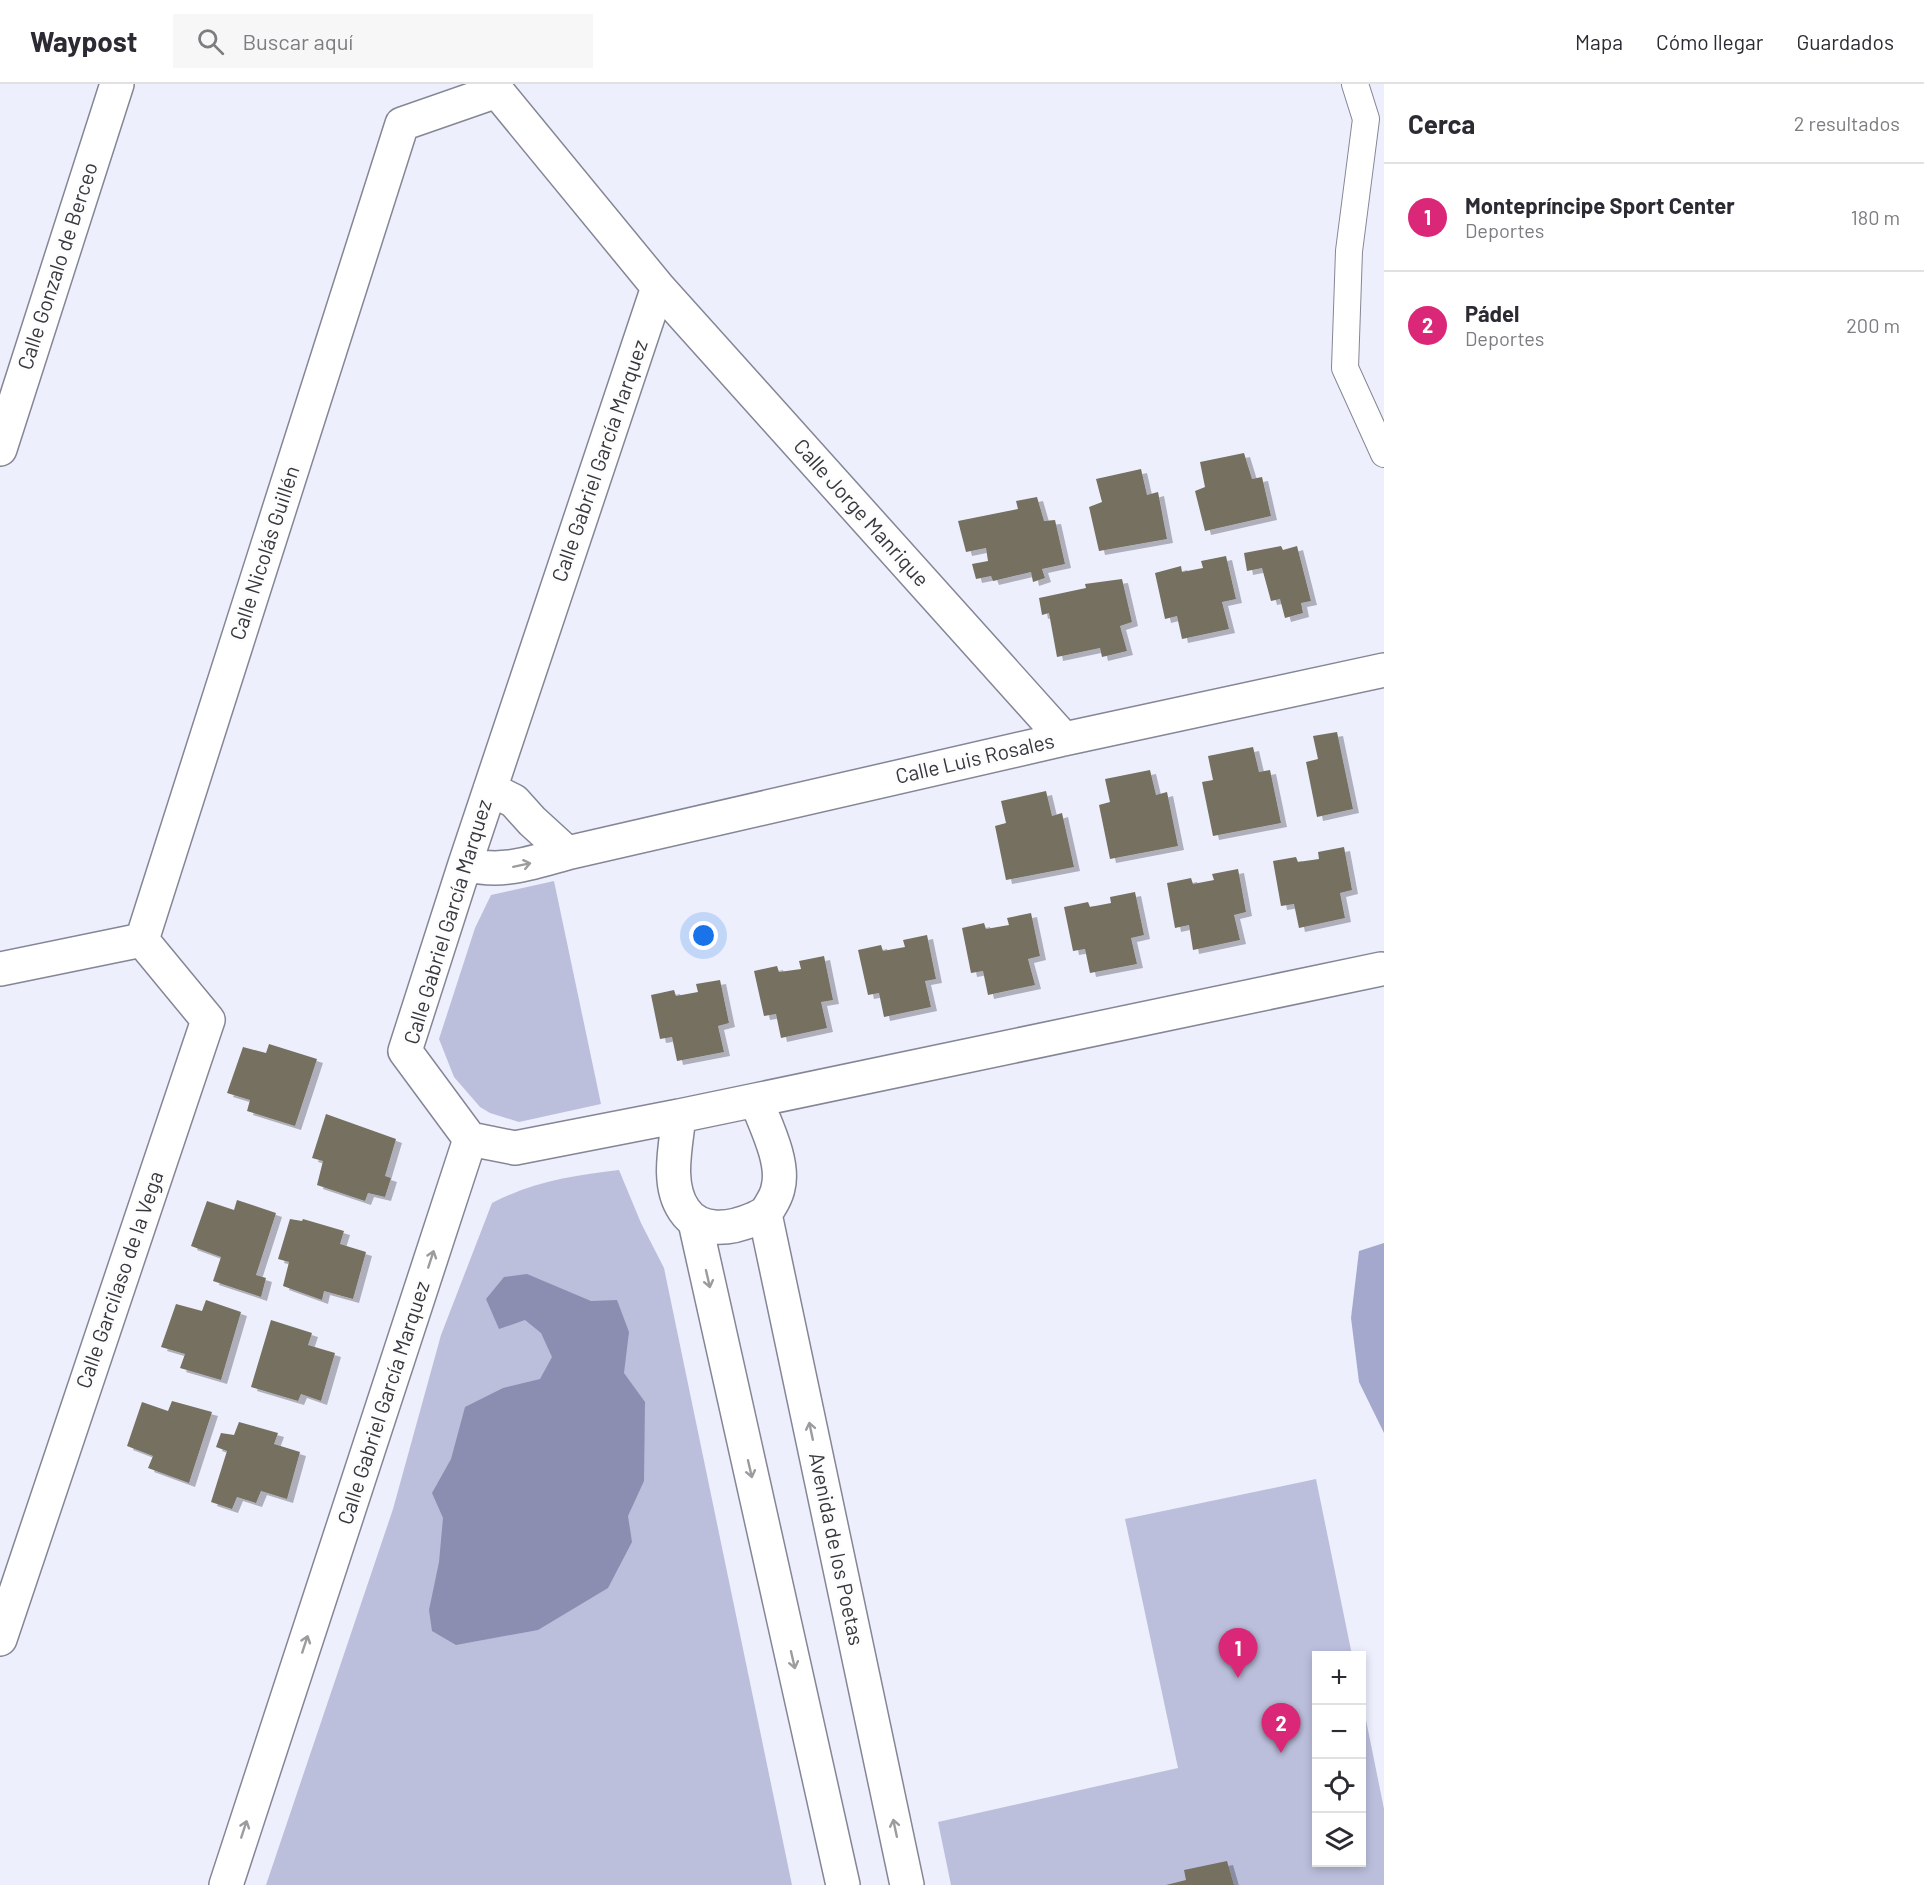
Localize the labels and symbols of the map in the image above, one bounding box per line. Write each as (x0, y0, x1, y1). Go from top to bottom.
street label: Calle Gonzalo de Berceo (11, 159, 102, 372)
street label: Calle Gabriel García Marquez (545, 336, 652, 585)
street label: Calle Jorge Manrique (789, 433, 935, 591)
street label: Calle Nicolás Guillén (224, 462, 304, 643)
street label: Calle Luis Rosales (893, 727, 1057, 788)
street label: Calle Gabriel García Marquez (397, 796, 496, 1047)
one-way arrow (512, 859, 532, 870)
your location (689, 921, 718, 950)
street label: Calle Garcilaso de la Vega (70, 1168, 168, 1391)
one-way arrow (426, 1250, 437, 1269)
one-way arrow (702, 1269, 714, 1288)
street label: Calle Gabriel García Marquez (331, 1278, 434, 1527)
one-way arrow (805, 1422, 816, 1442)
street label: Avenida de los Poetas (805, 1450, 870, 1647)
one-way arrow (745, 1459, 756, 1479)
pin: 1 (1218, 1628, 1258, 1678)
one-way arrow (300, 1635, 311, 1654)
one-way arrow (788, 1649, 799, 1669)
pin: 2 (1262, 1704, 1300, 1753)
one-way arrow (888, 1818, 900, 1837)
one-way arrow (239, 1820, 250, 1839)

